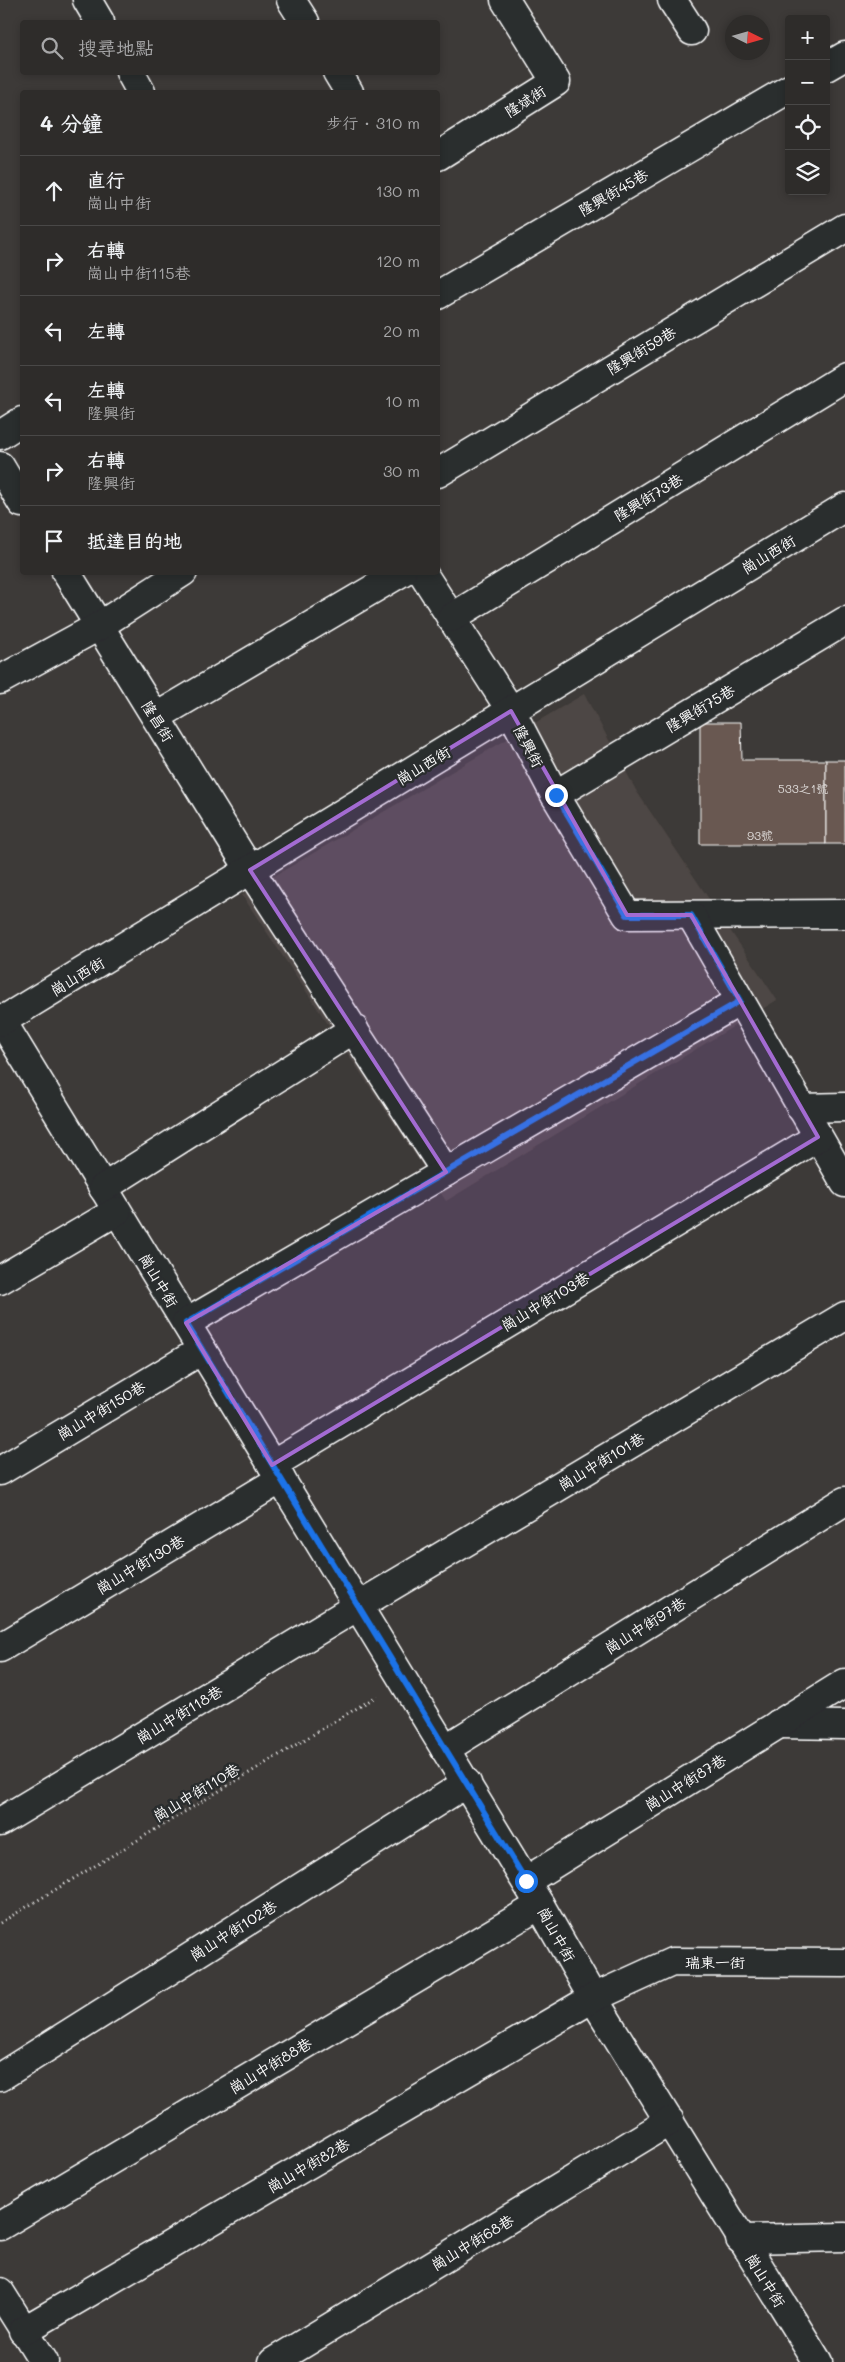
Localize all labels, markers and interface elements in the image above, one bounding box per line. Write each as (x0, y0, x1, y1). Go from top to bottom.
north arrow (725, 15, 770, 60)
map controls (785, 15, 830, 195)
button: + (785, 15, 830, 60)
search box (20, 20, 440, 75)
icon: search (38, 34, 66, 62)
text: 搜尋地點 (78, 35, 154, 60)
button: − (785, 60, 830, 105)
street label: 隆斌街 (501, 81, 549, 121)
button: locate (785, 105, 830, 150)
text: 4 分鐘 (40, 109, 103, 136)
text: 步行 · 310 m (327, 112, 420, 133)
button: layers (785, 150, 830, 195)
street label: 隆興街45巷 (574, 164, 652, 220)
text: 直行 (87, 167, 125, 192)
icon: ahead (40, 177, 68, 205)
text: 130 m (376, 180, 420, 201)
text: 崗山中街 (87, 192, 151, 213)
text: 右轉 (87, 237, 125, 262)
icon: right (40, 247, 68, 275)
text: 120 m (376, 250, 420, 271)
text: 崗山中街115巷 (87, 262, 191, 283)
icon: left (40, 317, 68, 345)
text: 左轉 (87, 318, 125, 343)
text: 20 m (383, 320, 420, 341)
street label: 隆興街59巷 (603, 321, 679, 379)
text: 左轉 (87, 377, 125, 402)
icon: left (40, 387, 68, 415)
text: 10 m (385, 390, 420, 411)
text: 隆興街 (87, 402, 135, 423)
text: 右轉 (87, 447, 125, 472)
icon: right (40, 457, 68, 485)
text: 30 m (383, 460, 420, 481)
street label: 隆興街73巷 (610, 469, 686, 525)
text: 隆興街 (87, 472, 135, 493)
icon: arrive (40, 527, 68, 555)
text: 抵達目的地 (87, 528, 182, 553)
street label: 崗山西街 (737, 530, 799, 578)
street label: 隆興街75巷 (662, 680, 738, 736)
street label: 隆昌街 (138, 697, 178, 745)
street label: 隆興街 (510, 721, 548, 771)
street label: 崗山西街 (392, 741, 454, 789)
house number: 533之1號 (778, 780, 828, 796)
route end (545, 784, 568, 807)
house number: 93號 (747, 827, 773, 843)
street label: 崗山西街 (46, 952, 108, 1000)
street label: 崗山中街 (135, 1249, 183, 1311)
street label: 崗山中街103巷 (497, 1267, 593, 1335)
street label: 崗山中街150巷 (53, 1376, 149, 1444)
street label: 崗山中街101巷 (554, 1427, 648, 1495)
street label: 崗山中街130巷 (92, 1530, 188, 1598)
street label: 崗山中街97巷 (601, 1592, 689, 1658)
street label: 崗山中街118巷 (132, 1680, 226, 1748)
street label: 崗山中街87巷 (641, 1749, 729, 1815)
street label: 崗山中街110巷 (149, 1758, 243, 1826)
route start (515, 1870, 538, 1893)
street label: 崗山中街102巷 (186, 1895, 280, 1965)
street label: 崗山中街 (534, 1903, 580, 1965)
street label: 瑞東一街 (685, 1952, 745, 1972)
street label: 崗山中街88巷 (225, 2032, 315, 2098)
street label: 崗山中街82巷 (263, 2133, 353, 2197)
street label: 崗山中街68巷 (427, 2209, 517, 2275)
street label: 崗山中街 (742, 2249, 790, 2311)

